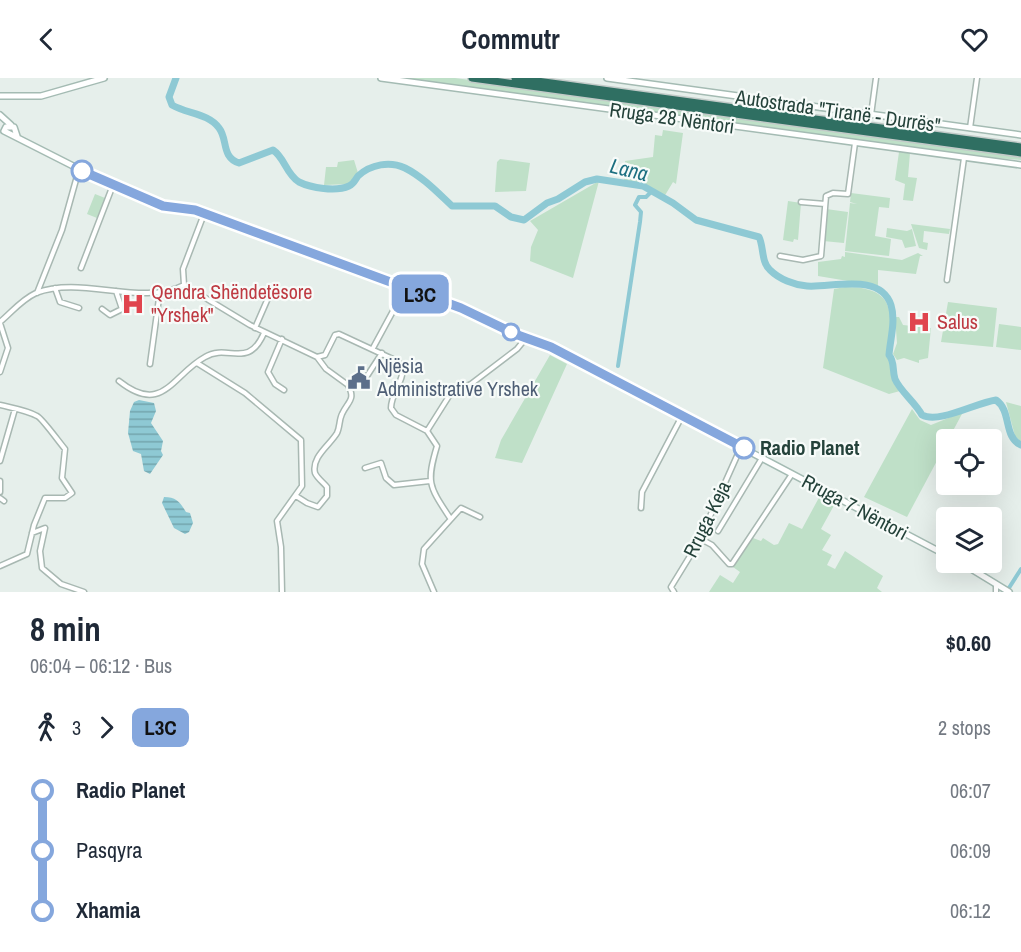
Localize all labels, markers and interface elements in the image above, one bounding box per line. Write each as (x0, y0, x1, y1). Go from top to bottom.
text: Commutr (461, 21, 560, 57)
icon: back (30, 23, 63, 56)
icon: heart (958, 23, 991, 56)
street label: Autostrada "Tiranë - Durrës" (733, 83, 942, 138)
street label: Rruga 28 Nëntori (608, 95, 736, 140)
water label: Lana (607, 151, 651, 188)
unlabelled marker (71, 160, 93, 182)
line badge: L3C (386, 274, 454, 314)
place label: Qendra Shëndetësore "Yrshek" (151, 278, 312, 328)
text: L3C (404, 280, 436, 309)
hospital icon: Qendra Shëndetësore "Yrshek" (120, 291, 146, 317)
place label: Salus (937, 308, 978, 335)
hospital icon: Salus (906, 309, 932, 335)
unlabelled marker (502, 323, 520, 341)
place label: Njësia Administrative Yrshek (376, 352, 539, 402)
public building icon: Njësia Administrative Yrshek (346, 365, 372, 391)
map controls (936, 429, 1002, 573)
button: locate (936, 429, 1002, 495)
place label: Radio Planet (760, 434, 860, 461)
marker: Radio Planet (733, 437, 755, 459)
street label: Rruga 7 Nëntori (797, 467, 913, 546)
street label: Rruga Keja (676, 476, 737, 562)
button: layers (936, 507, 1002, 573)
text: 8 min (30, 607, 101, 651)
text: $0.60 (946, 628, 991, 658)
text: 06:04 – 06:12 · Bus (30, 652, 172, 679)
icon: walk (30, 711, 63, 744)
icon: forward (90, 711, 123, 744)
text: L3C (144, 713, 177, 742)
text: 3 (72, 714, 81, 741)
text: 2 stops (938, 714, 991, 741)
text: Radio Planet (76, 775, 185, 805)
text: 06:07 (950, 777, 991, 804)
text: Pasqyra (76, 835, 142, 865)
text: 06:09 (950, 837, 991, 864)
text: Xhamia (76, 895, 140, 925)
text: 06:12 (950, 897, 991, 924)

